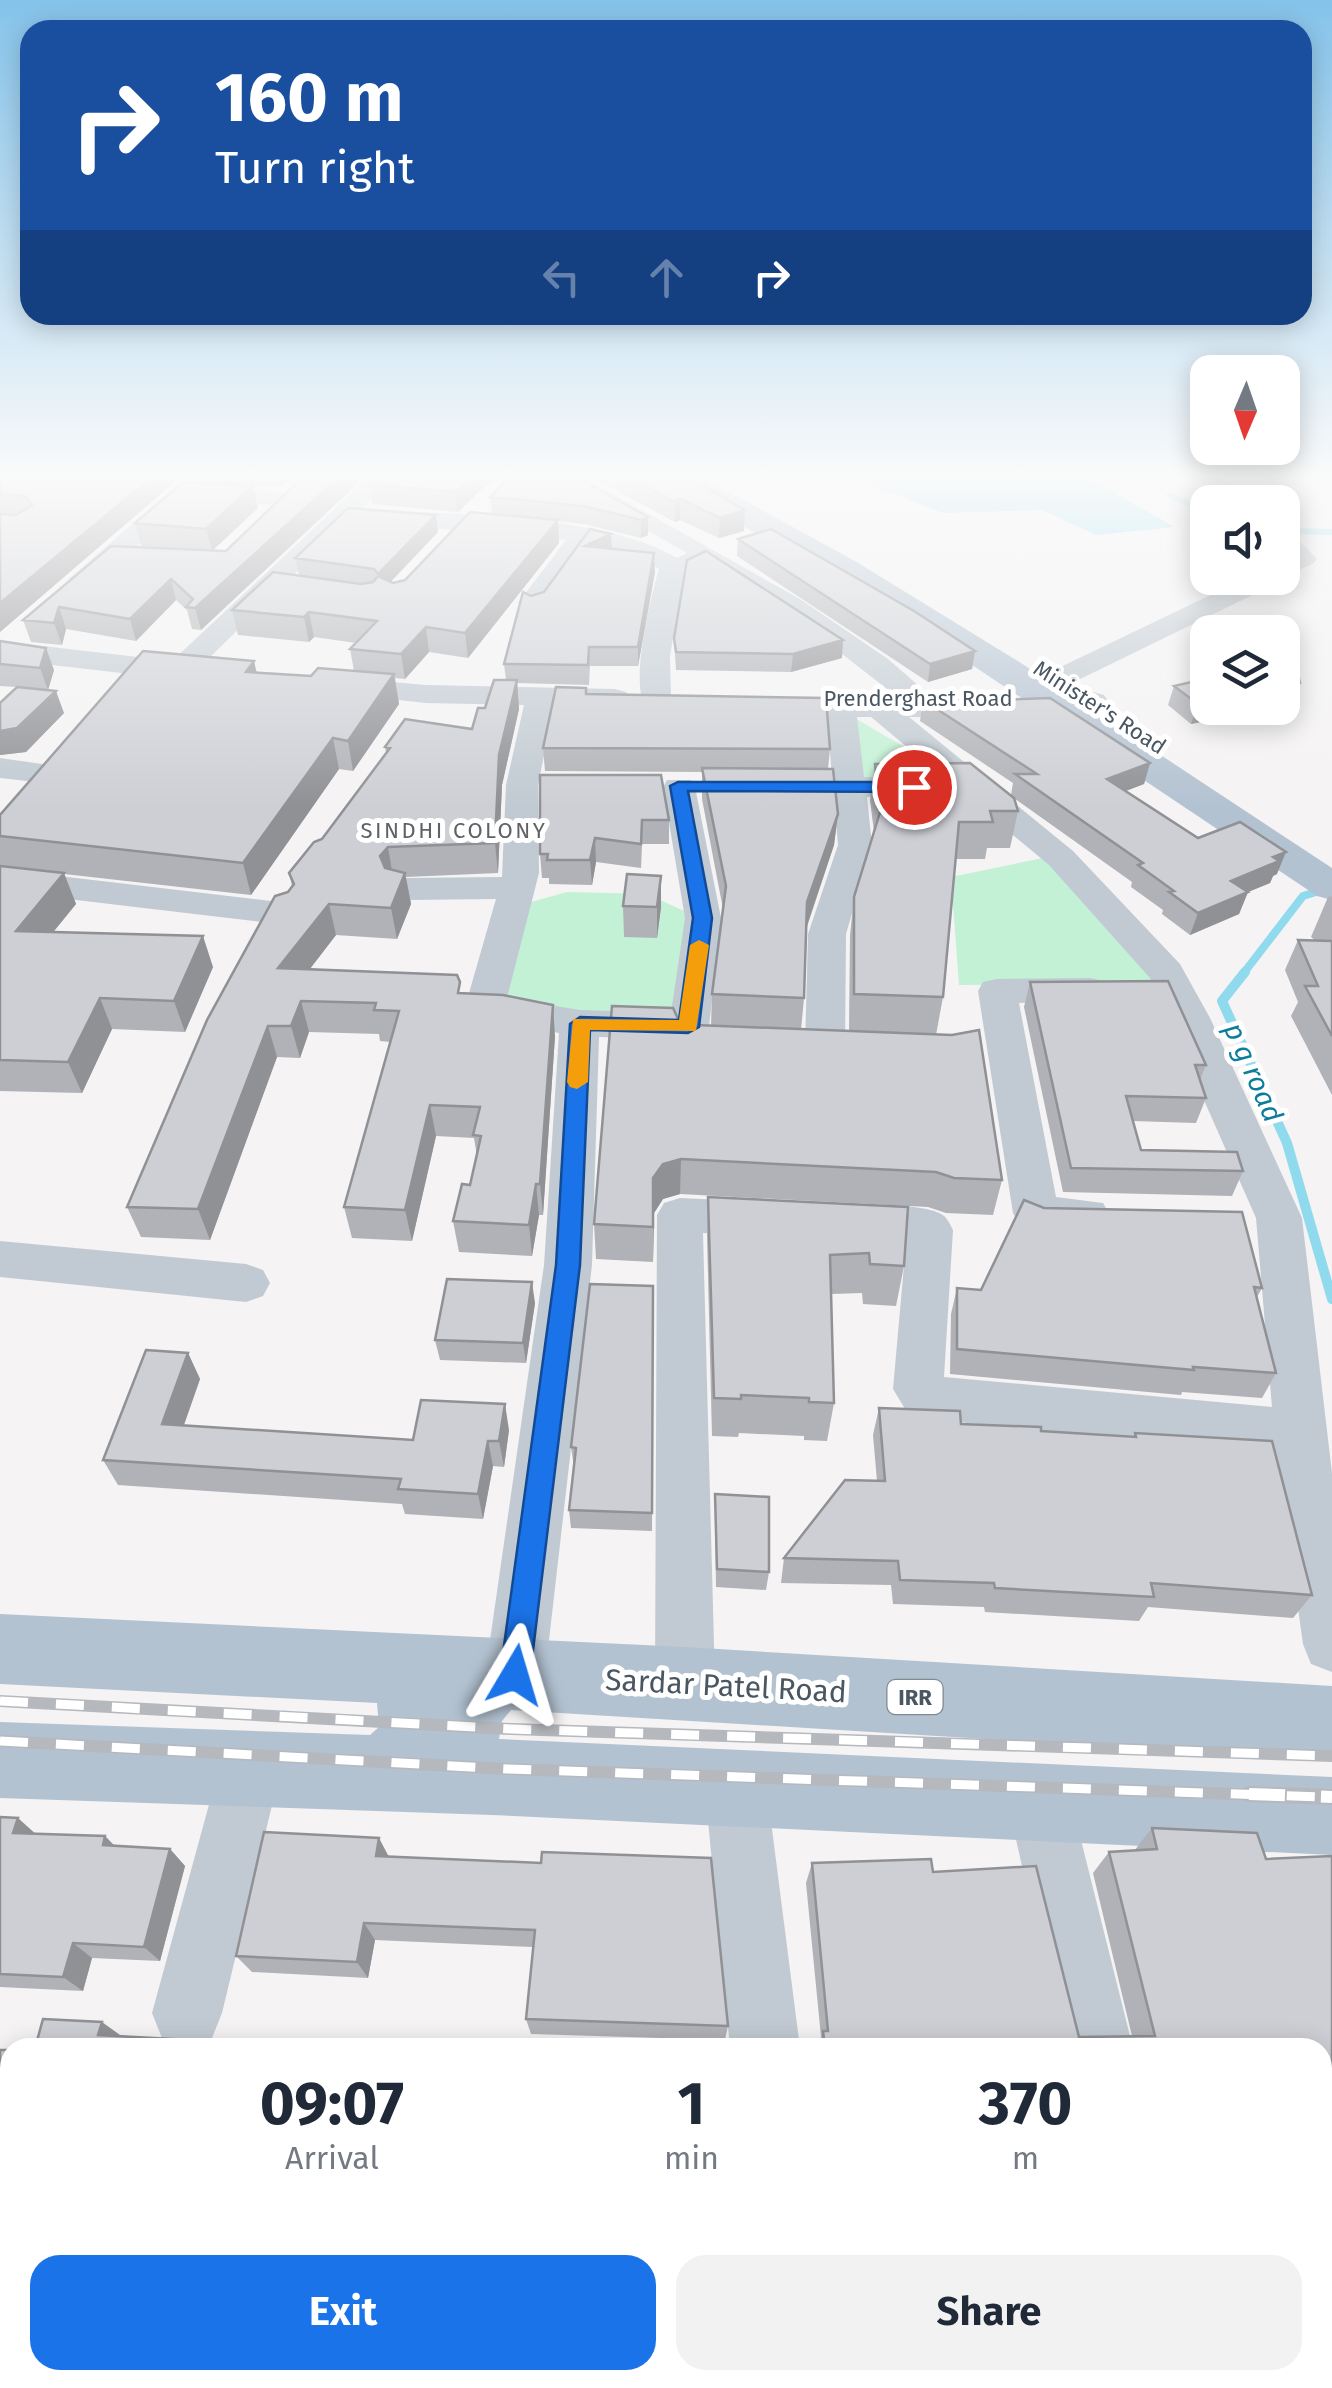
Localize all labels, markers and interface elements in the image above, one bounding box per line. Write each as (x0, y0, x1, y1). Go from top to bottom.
text: 160 m (215, 56, 404, 140)
icon: right (50, 60, 180, 190)
text: Turn right (215, 141, 414, 195)
icon: left (534, 250, 589, 305)
icon: ahead (639, 250, 694, 305)
icon: right (744, 250, 799, 305)
north arrow (1190, 355, 1300, 465)
map controls (1190, 355, 1300, 725)
button: sound (1190, 485, 1300, 595)
button: layers (1190, 615, 1300, 725)
street label: Minister's Road (1029, 655, 1171, 760)
street label: Prenderghast Road (823, 685, 1013, 712)
pin (872, 745, 957, 830)
icon: arrive (887, 760, 942, 815)
district label: SINDHI COLONY (361, 817, 547, 844)
water label: p g road (1217, 1017, 1290, 1127)
position arrow (463, 1623, 567, 1727)
street label: Sardar Patel Road (604, 1662, 848, 1710)
road number: IRR (888, 1680, 942, 1714)
text: 09:07 (260, 2068, 404, 2140)
text: 1 (678, 2068, 705, 2140)
text: 370 (979, 2068, 1072, 2140)
text: Arrival (285, 2139, 379, 2177)
text: min (664, 2139, 719, 2177)
text: m (1012, 2139, 1039, 2177)
button: Exit (30, 2255, 656, 2370)
button: Share (676, 2255, 1302, 2370)

